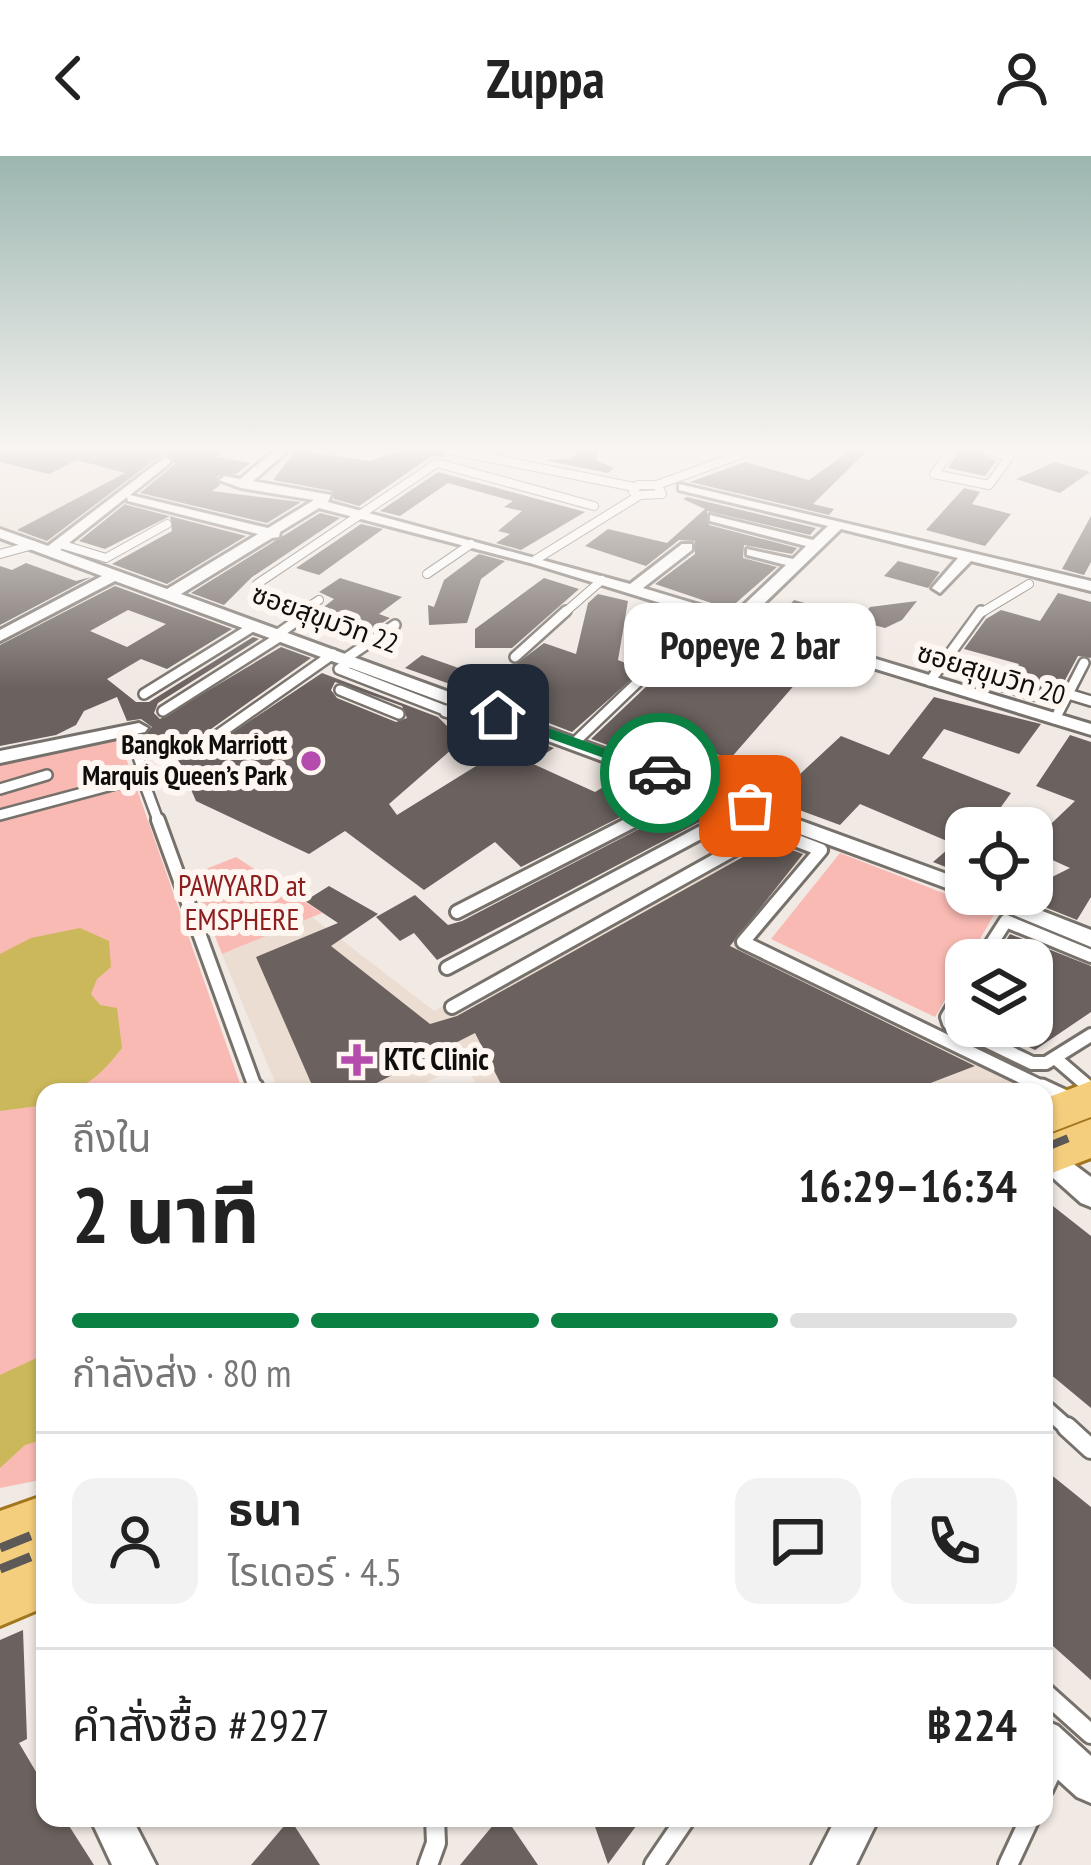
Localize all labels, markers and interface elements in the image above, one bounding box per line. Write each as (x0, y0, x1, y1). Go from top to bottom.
text: Zuppa (486, 43, 605, 113)
icon: back (36, 45, 102, 111)
icon: person (989, 45, 1055, 111)
street label: ซอยสุขุมวิท 22 (248, 576, 403, 660)
callout: Popeye 2 bar (624, 602, 876, 686)
text: Popeye 2 bar (660, 619, 840, 670)
street label: ซอยสุขุมวิท 20 (913, 634, 1069, 712)
pin (447, 664, 549, 766)
icon: home (465, 682, 531, 748)
courier (600, 713, 720, 833)
place label: Bangkok Marriott Marquis Queen’s Park (82, 727, 288, 792)
icon: car (627, 740, 693, 806)
marker: Bangkok Marriott Marquis Queen’s Park (298, 748, 324, 774)
pin (699, 755, 801, 857)
icon: bag (717, 773, 783, 839)
map controls (945, 807, 1053, 1047)
button: locate (945, 807, 1053, 915)
park label: PAWYARD at EMSPHERE (178, 865, 307, 938)
button: layers (945, 939, 1053, 1047)
place label: KTC Clinic (384, 1039, 489, 1078)
marker: KTC Clinic (341, 1044, 373, 1076)
text: ถึงใน (72, 1112, 151, 1163)
text: 16:29–16:34 (798, 1156, 1017, 1214)
text: 2 นาที (72, 1164, 260, 1265)
text: กำลังส่ง · 80 m (72, 1347, 291, 1398)
button: person (72, 1478, 198, 1604)
button: chat (735, 1478, 861, 1604)
button: phone (891, 1478, 1017, 1604)
text: ธนา (228, 1479, 302, 1537)
text: ไรเดอร์ · 4.5 (228, 1546, 402, 1597)
text: คำสั่งซื้อ #2927 (72, 1695, 329, 1753)
text: ฿224 (926, 1695, 1017, 1753)

